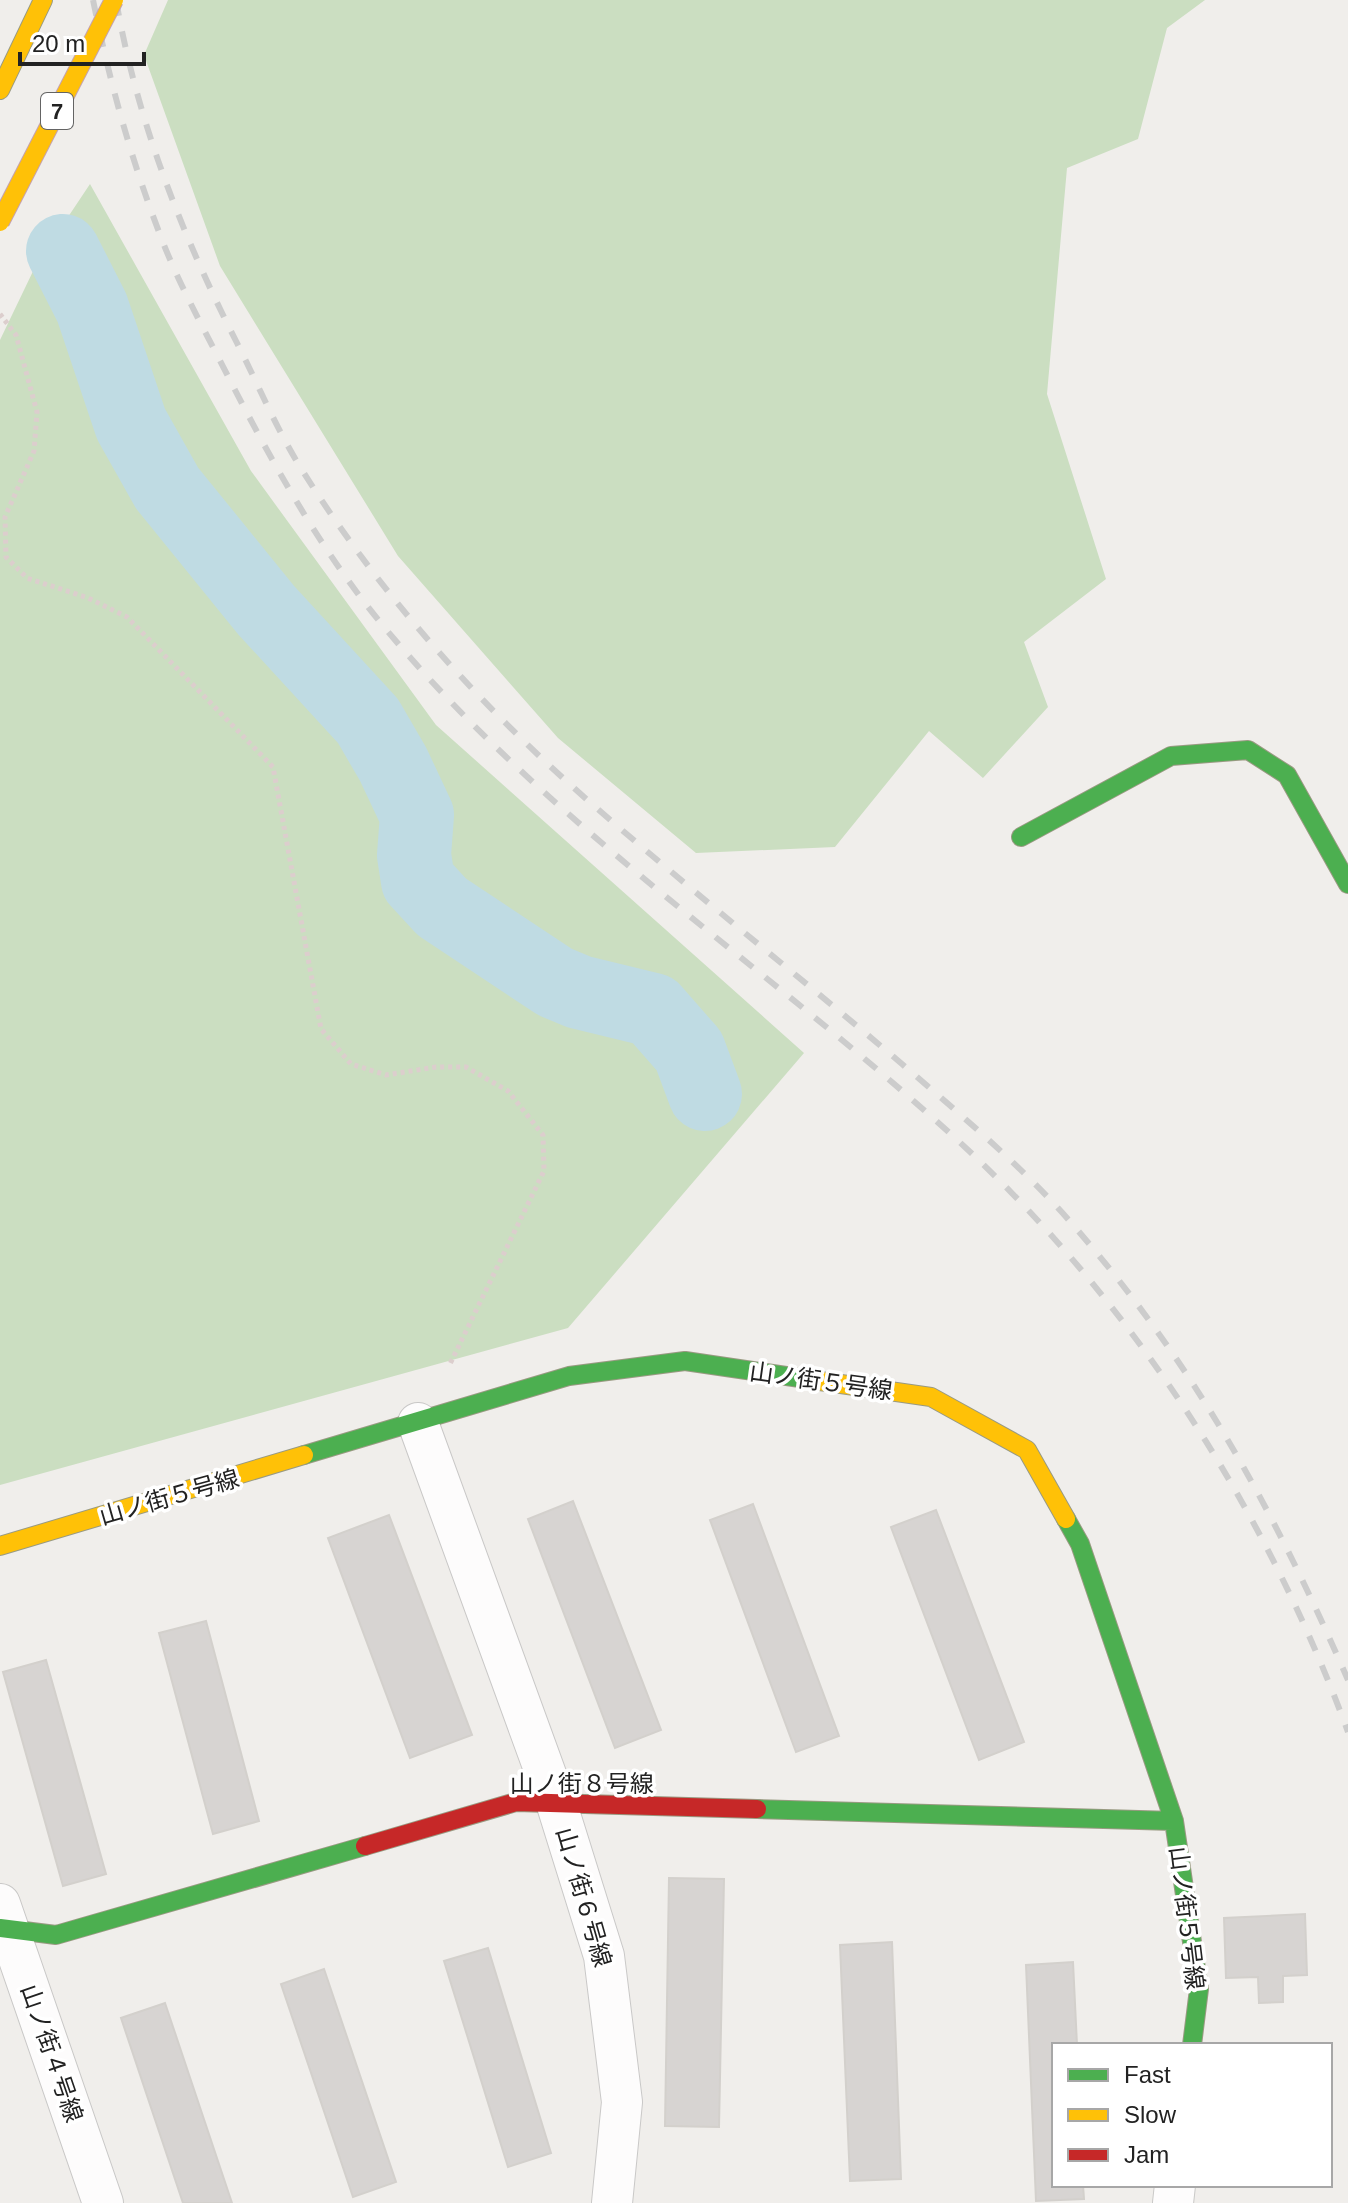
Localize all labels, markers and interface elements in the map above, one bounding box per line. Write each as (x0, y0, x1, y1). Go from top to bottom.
scale bar (20, 16, 144, 66)
text: 20 m (32, 30, 85, 57)
road number: 7 (41, 93, 73, 129)
street label: 山ノ街５号線 (748, 1358, 894, 1404)
street label: 山ノ街５号線 (96, 1464, 242, 1530)
street label: 山ノ街８号線 (510, 1770, 654, 1797)
street label: 山ノ街６号線 (551, 1824, 617, 1970)
street label: 山ノ街５号線 (1165, 1845, 1209, 1991)
street label: 山ノ街４号線 (16, 1981, 88, 2125)
legend (1052, 2043, 1332, 2187)
text: Fast (1124, 2061, 1171, 2088)
text: Slow (1124, 2101, 1177, 2128)
text: Jam (1124, 2141, 1169, 2168)

